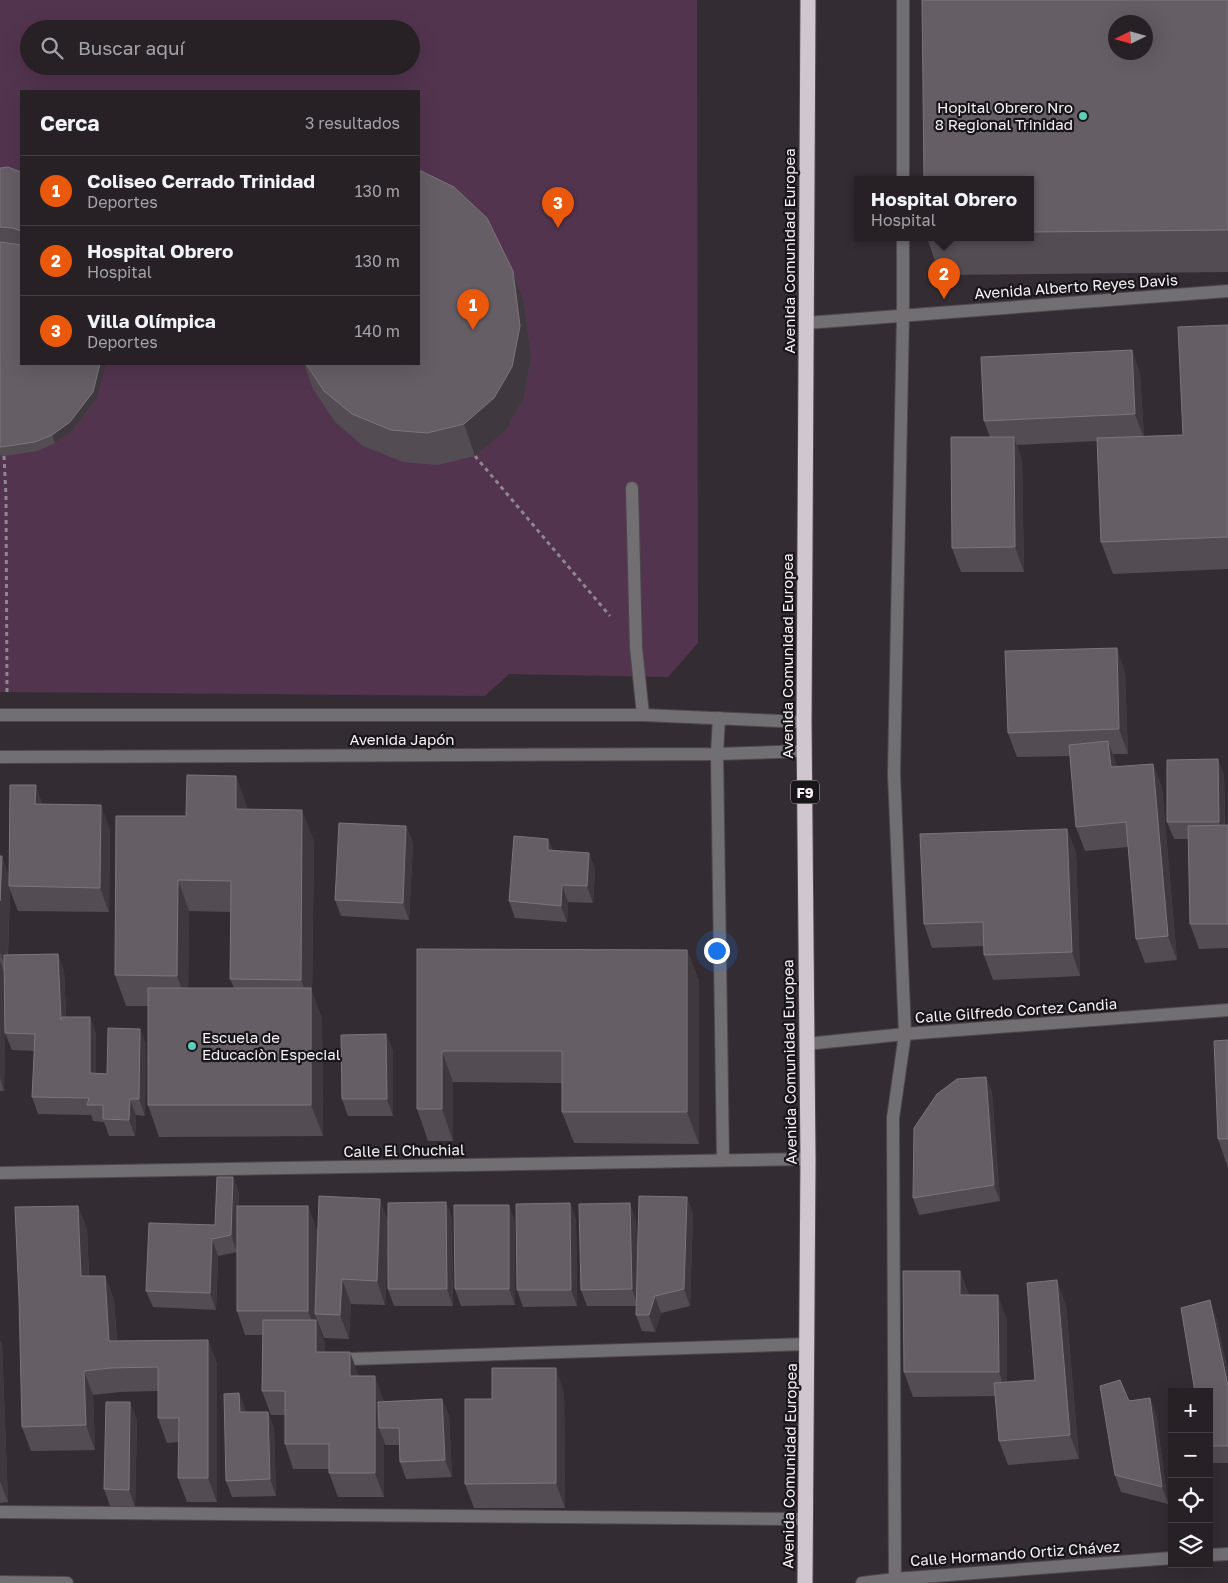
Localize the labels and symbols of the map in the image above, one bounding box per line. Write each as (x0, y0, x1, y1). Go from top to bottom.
north arrow (1108, 15, 1153, 60)
place label: Hopital Obrero Nro 8 Regional Trinidad (935, 98, 1073, 133)
marker: Hopital Obrero Nro 8 Regional Trinidad (1077, 110, 1089, 122)
street label: Avenida Comunidad Europea (780, 148, 798, 354)
pin: 3 (542, 187, 574, 228)
pin: 2 (928, 258, 960, 299)
street label: Avenida Alberto Reyes Davis (974, 270, 1178, 302)
pin: 1 (457, 289, 489, 330)
street label: Avenida Comunidad Europea (778, 553, 796, 759)
street label: Avenida Japón (350, 730, 454, 748)
road number: F9 (791, 780, 819, 804)
your location (704, 938, 730, 964)
street label: Avenida Comunidad Europea (778, 959, 800, 1165)
street label: Calle Gilfredo Cortez Candia (914, 994, 1118, 1026)
place label: Escuela de Educaciòn Especial (202, 1028, 341, 1063)
marker: Escuela de Educaciòn Especial (186, 1040, 198, 1052)
street label: Calle El Chuchial (343, 1140, 465, 1160)
street label: Avenida Comunidad Europea (778, 1363, 800, 1569)
street label: Calle Hormando Ortiz Chávez (909, 1537, 1121, 1569)

